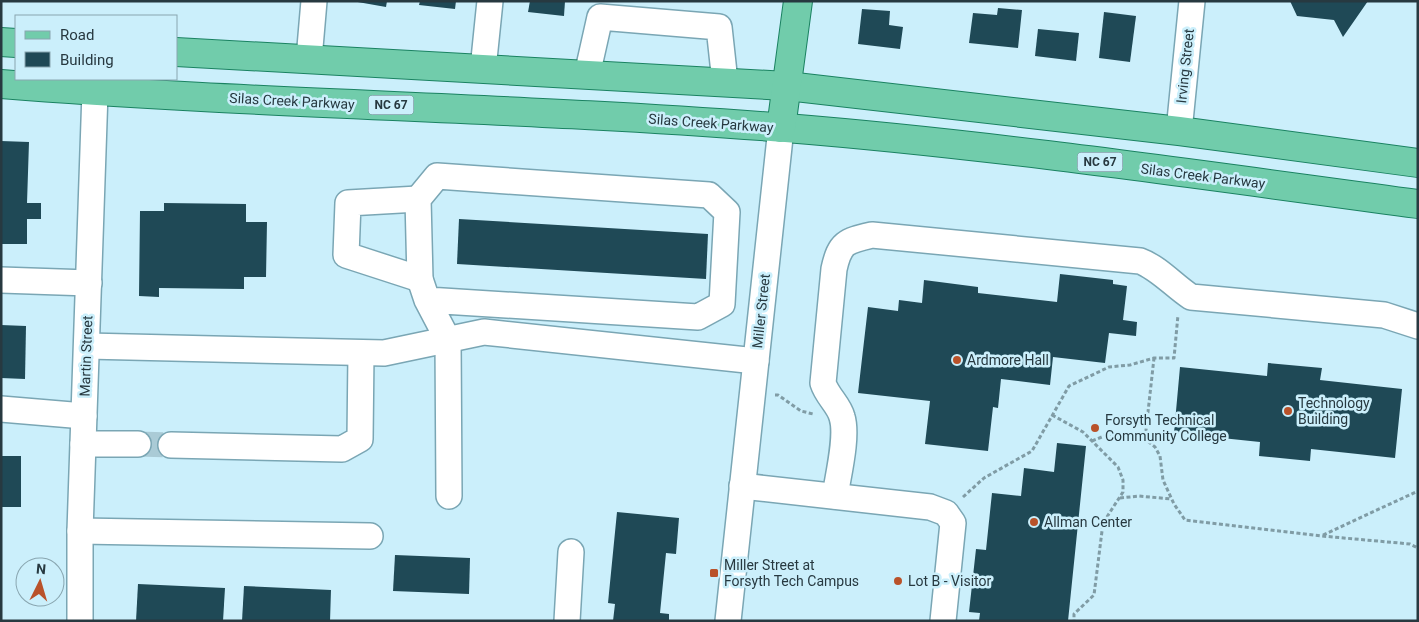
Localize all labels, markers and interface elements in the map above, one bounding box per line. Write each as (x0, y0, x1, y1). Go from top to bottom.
legend (15, 15, 178, 80)
text: Road (60, 26, 94, 44)
street label: Irving Street (1173, 28, 1197, 104)
text: Building (60, 51, 114, 69)
street label: Silas Creek Parkway (229, 90, 355, 112)
road number: NC 67 (368, 96, 414, 114)
street label: Silas Creek Parkway (648, 111, 775, 135)
road number: NC 67 (1078, 152, 1122, 172)
street label: Silas Creek Parkway (1140, 160, 1267, 192)
street label: Miller Street (749, 272, 773, 349)
street label: Martin Street (77, 315, 95, 397)
place label: Ardmore Hall (967, 352, 1049, 368)
marker: Ardmore Hall (951, 354, 963, 366)
place label: Technology Building (1298, 395, 1370, 427)
marker: Technology Building (1282, 405, 1294, 417)
place label: Forsyth Technical Community College (1105, 412, 1227, 444)
marker: Forsyth Technical Community College (1089, 422, 1101, 434)
place label: Allman Center (1044, 514, 1132, 530)
marker: Allman Center (1028, 516, 1040, 528)
north arrow (15, 557, 65, 607)
place label: Miller Street at Forsyth Tech Campus (724, 557, 859, 589)
text: N (36, 561, 47, 577)
marker: Miller Street at Forsyth Tech Campus (708, 567, 720, 579)
place label: Lot B - Visitor (908, 573, 991, 589)
marker: Lot B - Visitor (892, 575, 904, 587)

